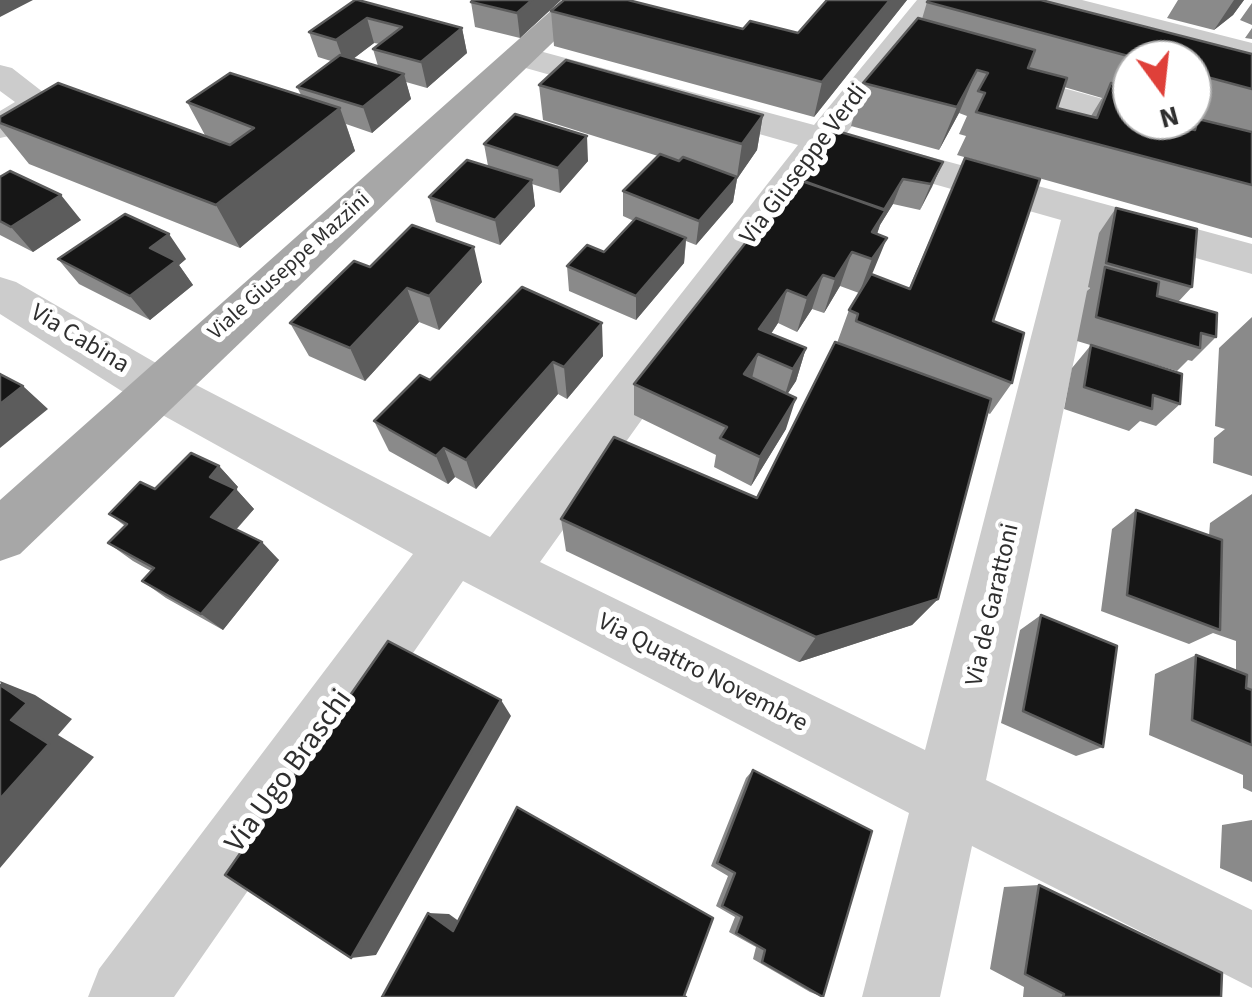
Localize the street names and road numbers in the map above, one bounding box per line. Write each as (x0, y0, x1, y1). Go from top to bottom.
street label: Via Giuseppe Verdi (735, 79, 875, 251)
street label: Viale Giuseppe Mazzini (204, 188, 376, 346)
street label: Via Cabina (24, 299, 134, 381)
street label: Via de Garattoni (961, 521, 1027, 689)
street label: Via Quattro Novembre (592, 608, 812, 740)
street label: Via Ugo Braschi (219, 684, 361, 860)

